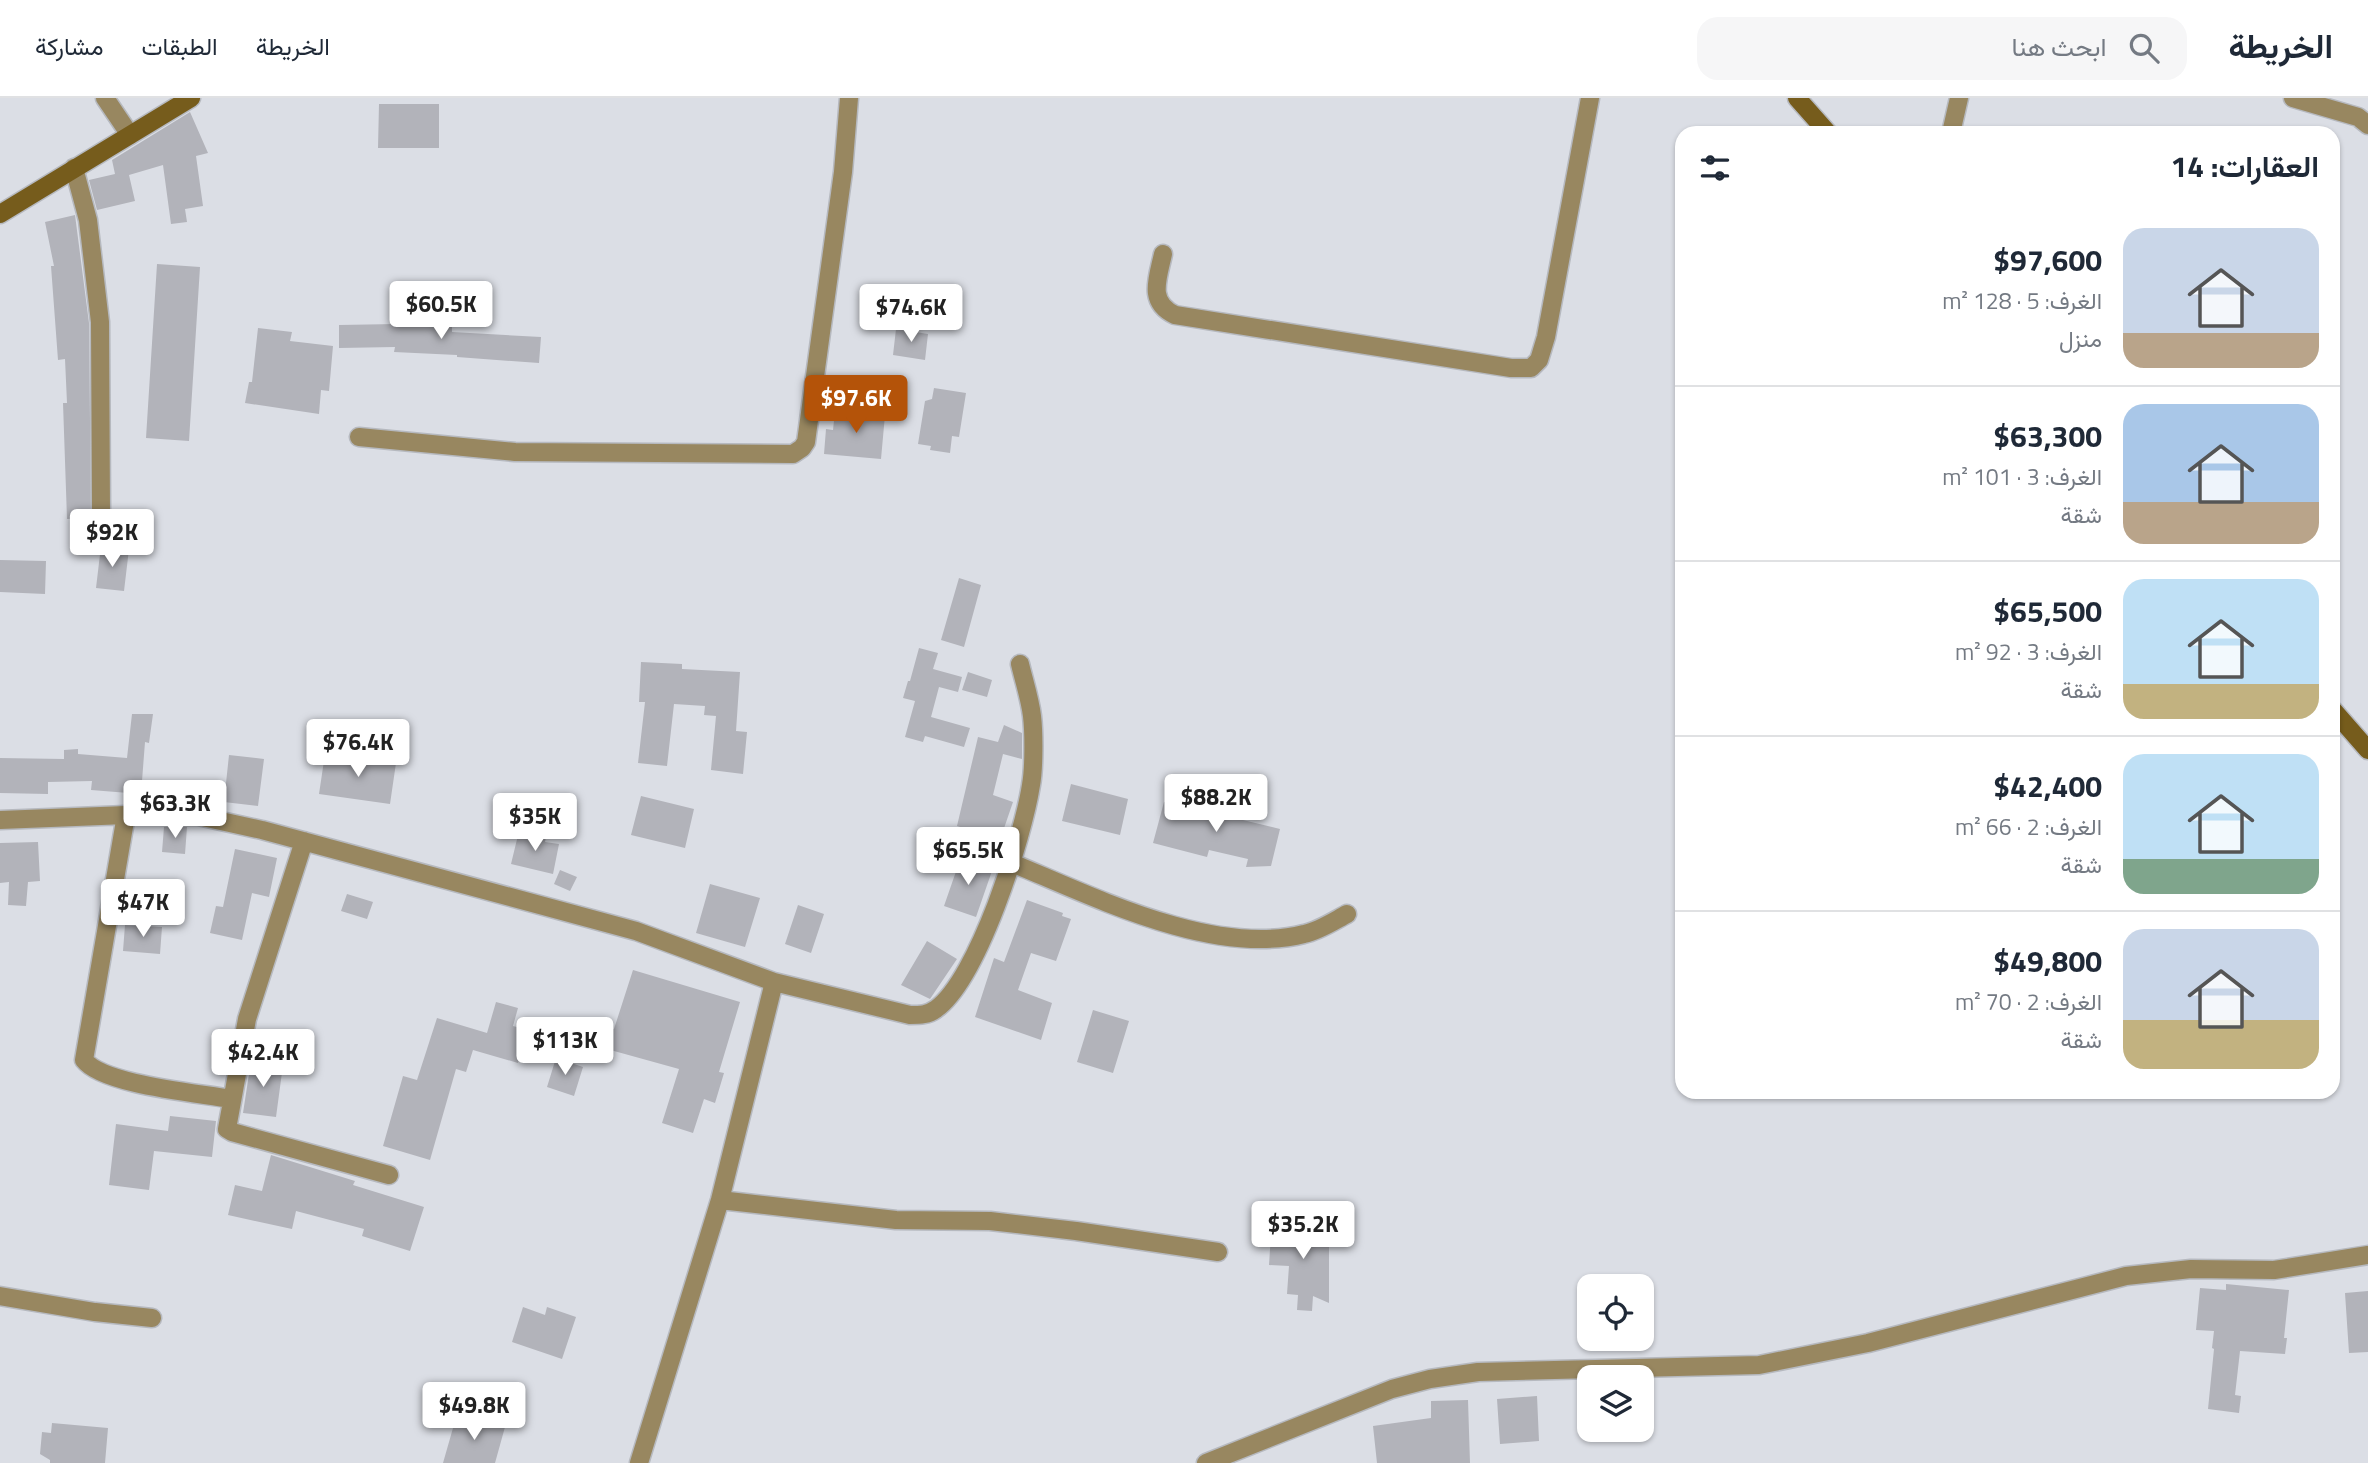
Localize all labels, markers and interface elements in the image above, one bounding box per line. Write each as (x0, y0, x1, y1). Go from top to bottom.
search box (1697, 17, 2187, 80)
text: الخريطة (2229, 21, 2333, 71)
text: ابحث هنا (2012, 27, 2107, 66)
text: مشاركة (35, 28, 103, 64)
text: الطبقات (141, 28, 218, 64)
text: الخريطة (256, 28, 330, 64)
icon: search (2125, 29, 2163, 67)
text: العقارات: 14 (2171, 143, 2319, 189)
icon: filters (1696, 149, 1734, 187)
text: $97,600 (1993, 237, 2102, 283)
icon: home (2179, 256, 2263, 340)
pin: $60.5K (384, 282, 498, 341)
text: الغرف: 5 · 128 m² (1942, 283, 2102, 318)
pin: $74.6K (854, 285, 968, 344)
text: $60.5K (405, 286, 477, 321)
text: $74.6K (875, 289, 947, 324)
text: منزل (2059, 321, 2102, 356)
pin: $97.6K (799, 376, 913, 435)
text: $97.6K (820, 380, 892, 415)
text: $63,300 (1993, 413, 2102, 459)
icon: home (2179, 432, 2263, 516)
text: الغرف: 3 · 101 m² (1942, 459, 2102, 494)
text: شقة (2060, 497, 2102, 532)
pin: $92K (71, 510, 153, 569)
text: $92K (86, 514, 138, 549)
text: $65,500 (1993, 588, 2102, 634)
icon: home (2179, 607, 2263, 691)
text: الغرف: 3 · 92 m² (1955, 634, 2102, 669)
text: شقة (2060, 672, 2102, 707)
pin: $76.4K (301, 720, 415, 779)
text: $76.4K (322, 724, 394, 759)
text: $42,400 (1993, 763, 2102, 809)
pin: $88.2K (1159, 774, 1273, 834)
text: $88.2K (1180, 779, 1252, 814)
pin: $63.3K (118, 780, 232, 840)
icon: home (2179, 782, 2263, 866)
text: $63.3K (139, 785, 211, 820)
pin: $35K (494, 794, 576, 853)
text: $35K (509, 798, 561, 833)
text: الغرف: 2 · 66 m² (1955, 809, 2102, 844)
pin: $65.5K (911, 828, 1025, 887)
text: $65.5K (932, 832, 1004, 867)
text: شقة (2060, 847, 2102, 882)
pin: $47K (102, 880, 184, 939)
text: $47K (117, 884, 169, 919)
text: $49,800 (1993, 938, 2102, 984)
icon: home (2179, 957, 2263, 1041)
text: الغرف: 2 · 70 m² (1955, 984, 2102, 1019)
pin: $113K (516, 1018, 614, 1077)
text: $113K (532, 1022, 598, 1057)
text: شقة (2060, 1022, 2102, 1057)
pin: $42.4K (206, 1030, 320, 1089)
text: $42.4K (227, 1034, 299, 1069)
pin: $35.2K (1246, 1202, 1360, 1261)
text: $35.2K (1267, 1206, 1339, 1241)
map controls (1577, 1274, 1654, 1442)
button: locate (1577, 1274, 1654, 1351)
button: layers (1577, 1365, 1654, 1442)
pin: $49.8K (417, 1382, 531, 1442)
text: $49.8K (438, 1387, 510, 1422)

